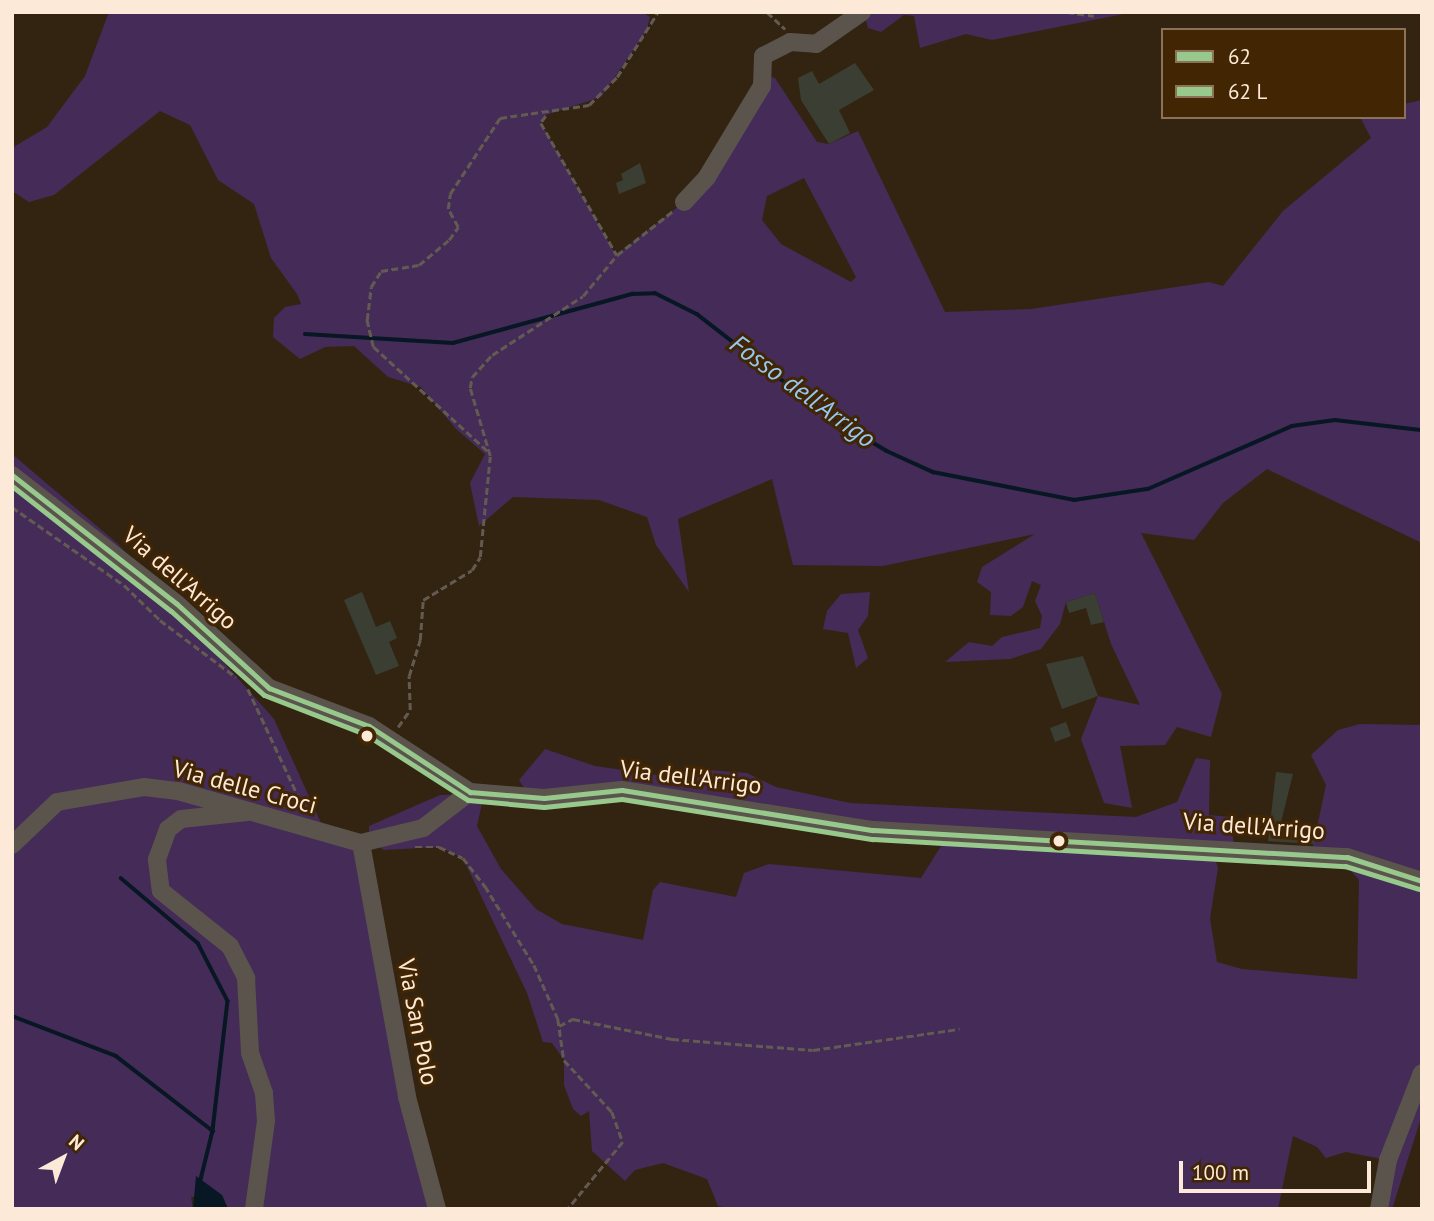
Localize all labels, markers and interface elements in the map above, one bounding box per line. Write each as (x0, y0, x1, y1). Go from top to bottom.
legend (1161, 28, 1406, 119)
text: 62 (1228, 43, 1251, 70)
text: 62 L (1228, 78, 1267, 105)
water label: Fosso dell'Arrigo (724, 328, 882, 454)
street label: Via dell'Arrigo (117, 520, 243, 636)
unlabelled marker (360, 729, 374, 743)
street label: Via delle Croci (170, 754, 320, 820)
street label: Via dell'Arrigo (619, 754, 763, 800)
street label: Via dell'Arrigo (1182, 807, 1326, 845)
unlabelled marker (1052, 834, 1066, 848)
street label: Via San Polo (392, 957, 444, 1087)
north arrow (28, 1123, 98, 1193)
text: N (64, 1129, 89, 1155)
scale bar (1182, 1148, 1374, 1192)
text: 100 m (1192, 1159, 1249, 1186)

